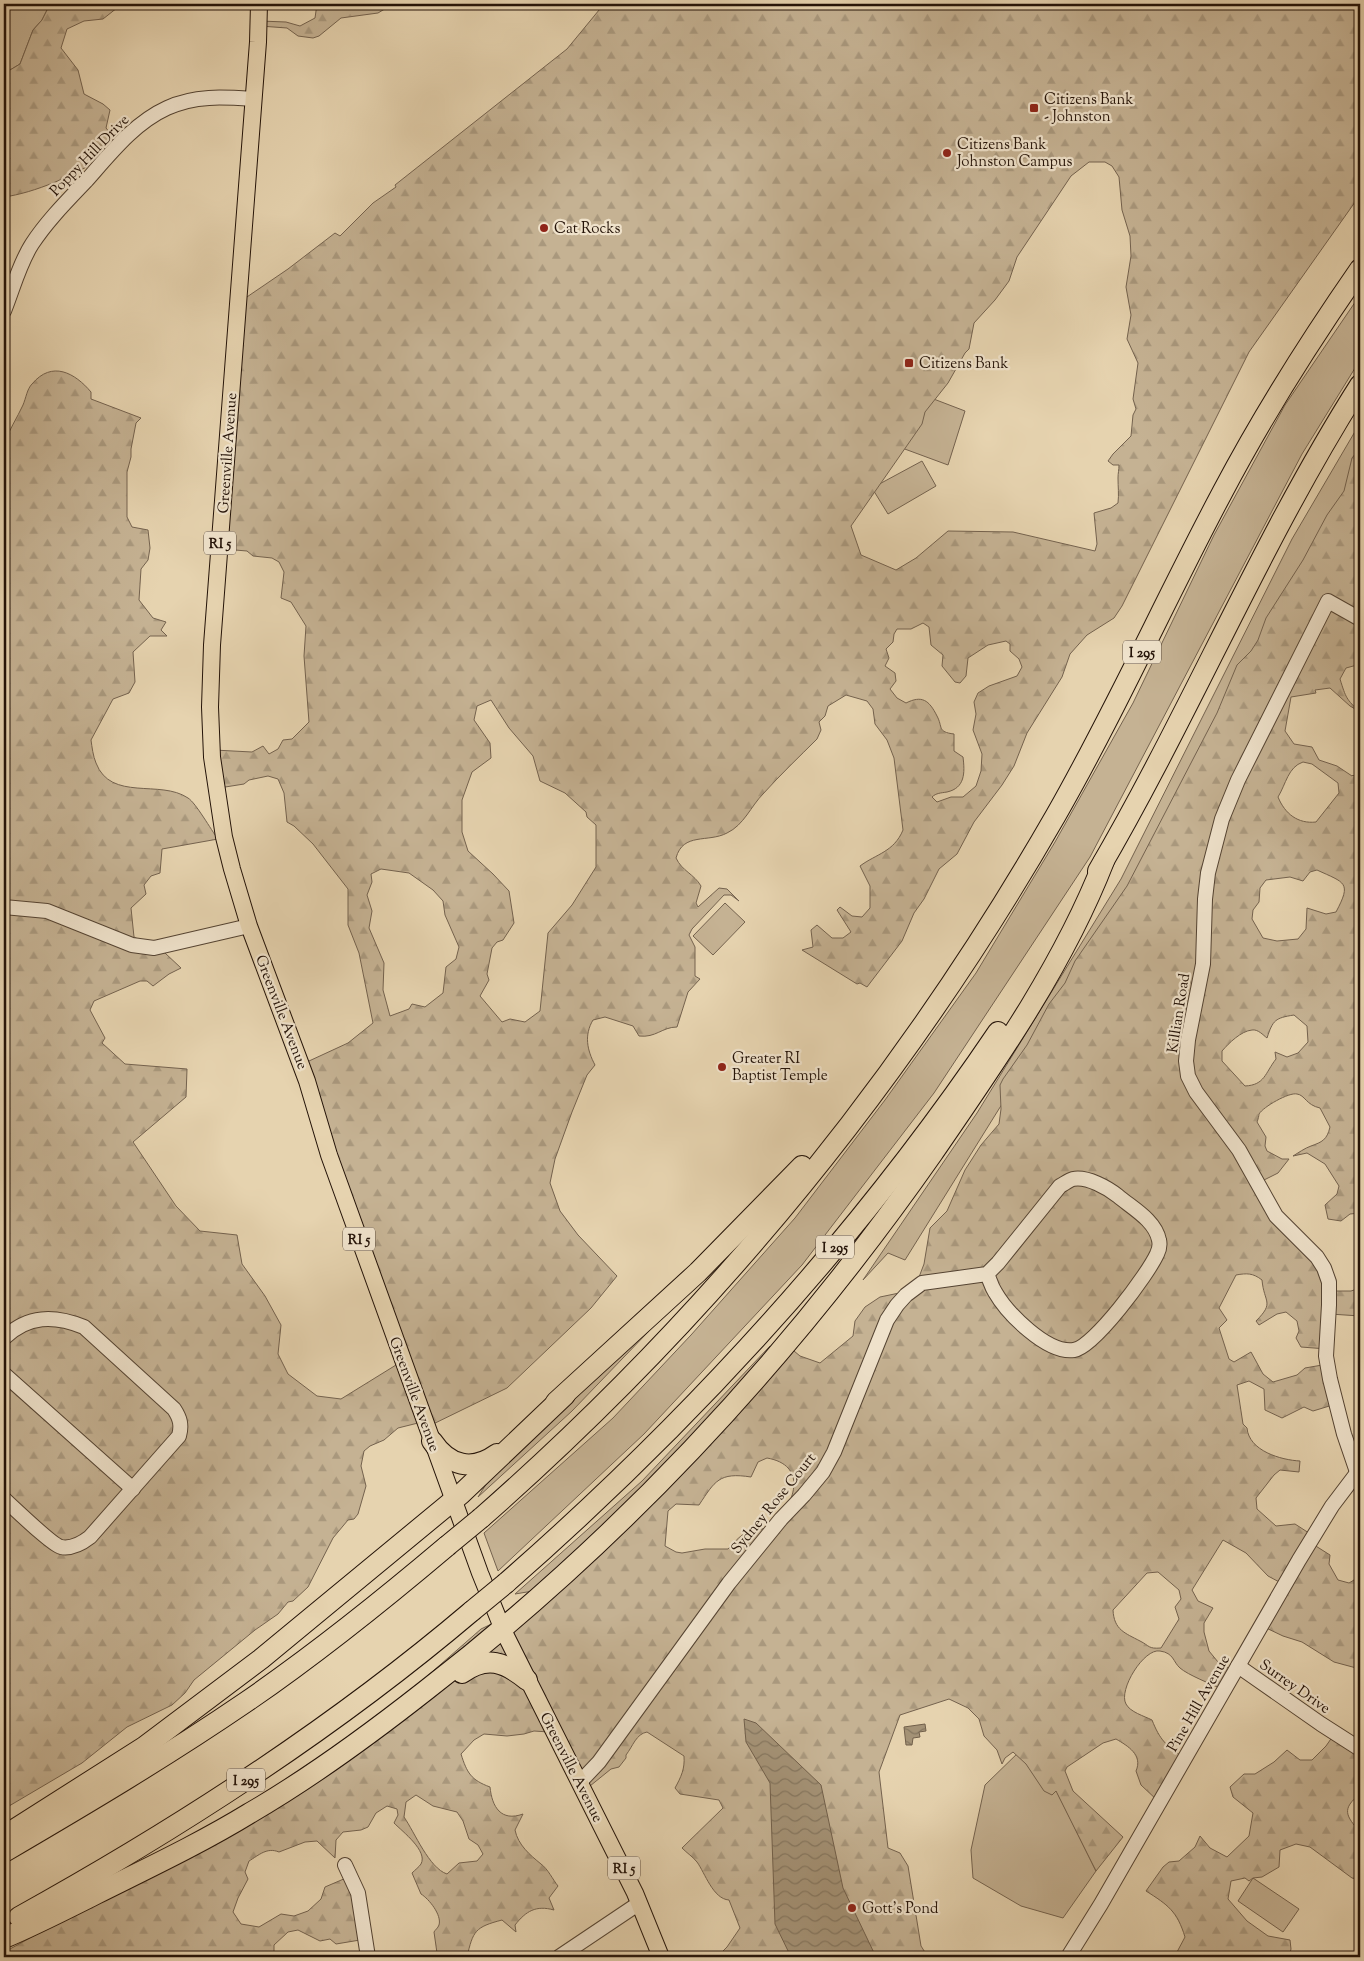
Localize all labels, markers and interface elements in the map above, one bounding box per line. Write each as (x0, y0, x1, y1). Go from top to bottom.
place label: Citizens Bank - Johnston (1044, 90, 1133, 128)
marker: Citizens Bank - Johnston (1028, 102, 1040, 114)
street label: Poppy Hill Drive (46, 110, 135, 202)
place label: Citizens Bank Johnston Campus (956, 135, 1072, 173)
marker: Citizens Bank Johnston Campus (941, 147, 953, 159)
place label: Cat Rocks (554, 219, 620, 240)
marker: Cat Rocks (538, 222, 550, 234)
place label: Citizens Bank (919, 354, 1008, 375)
marker: Citizens Bank (903, 357, 915, 369)
street label: Greenville Avenue (214, 392, 243, 514)
road number: RI 5 (204, 532, 236, 554)
road number: I 295 (1123, 640, 1161, 664)
street label: Greenville Avenue (249, 952, 312, 1073)
street label: Killian Road (1163, 971, 1196, 1055)
place label: Greater RI Baptist Temple (732, 1049, 828, 1087)
marker: Greater RI Baptist Temple (716, 1061, 728, 1073)
road number: RI 5 (343, 1228, 375, 1250)
road number: I 295 (816, 1236, 854, 1258)
street label: Greenville Avenue (383, 1334, 444, 1455)
street label: Sydney Rose Court (727, 1449, 822, 1559)
street label: Pine Hill Avenue (1163, 1651, 1236, 1756)
street label: Surrey Drive (1254, 1655, 1334, 1719)
street label: Greenville Avenue (534, 1709, 607, 1826)
road number: I 295 (227, 1768, 265, 1792)
road number: RI 5 (608, 1856, 640, 1880)
place label: Gott's Pond (862, 1899, 939, 1920)
marker: Gott's Pond (846, 1902, 858, 1914)

